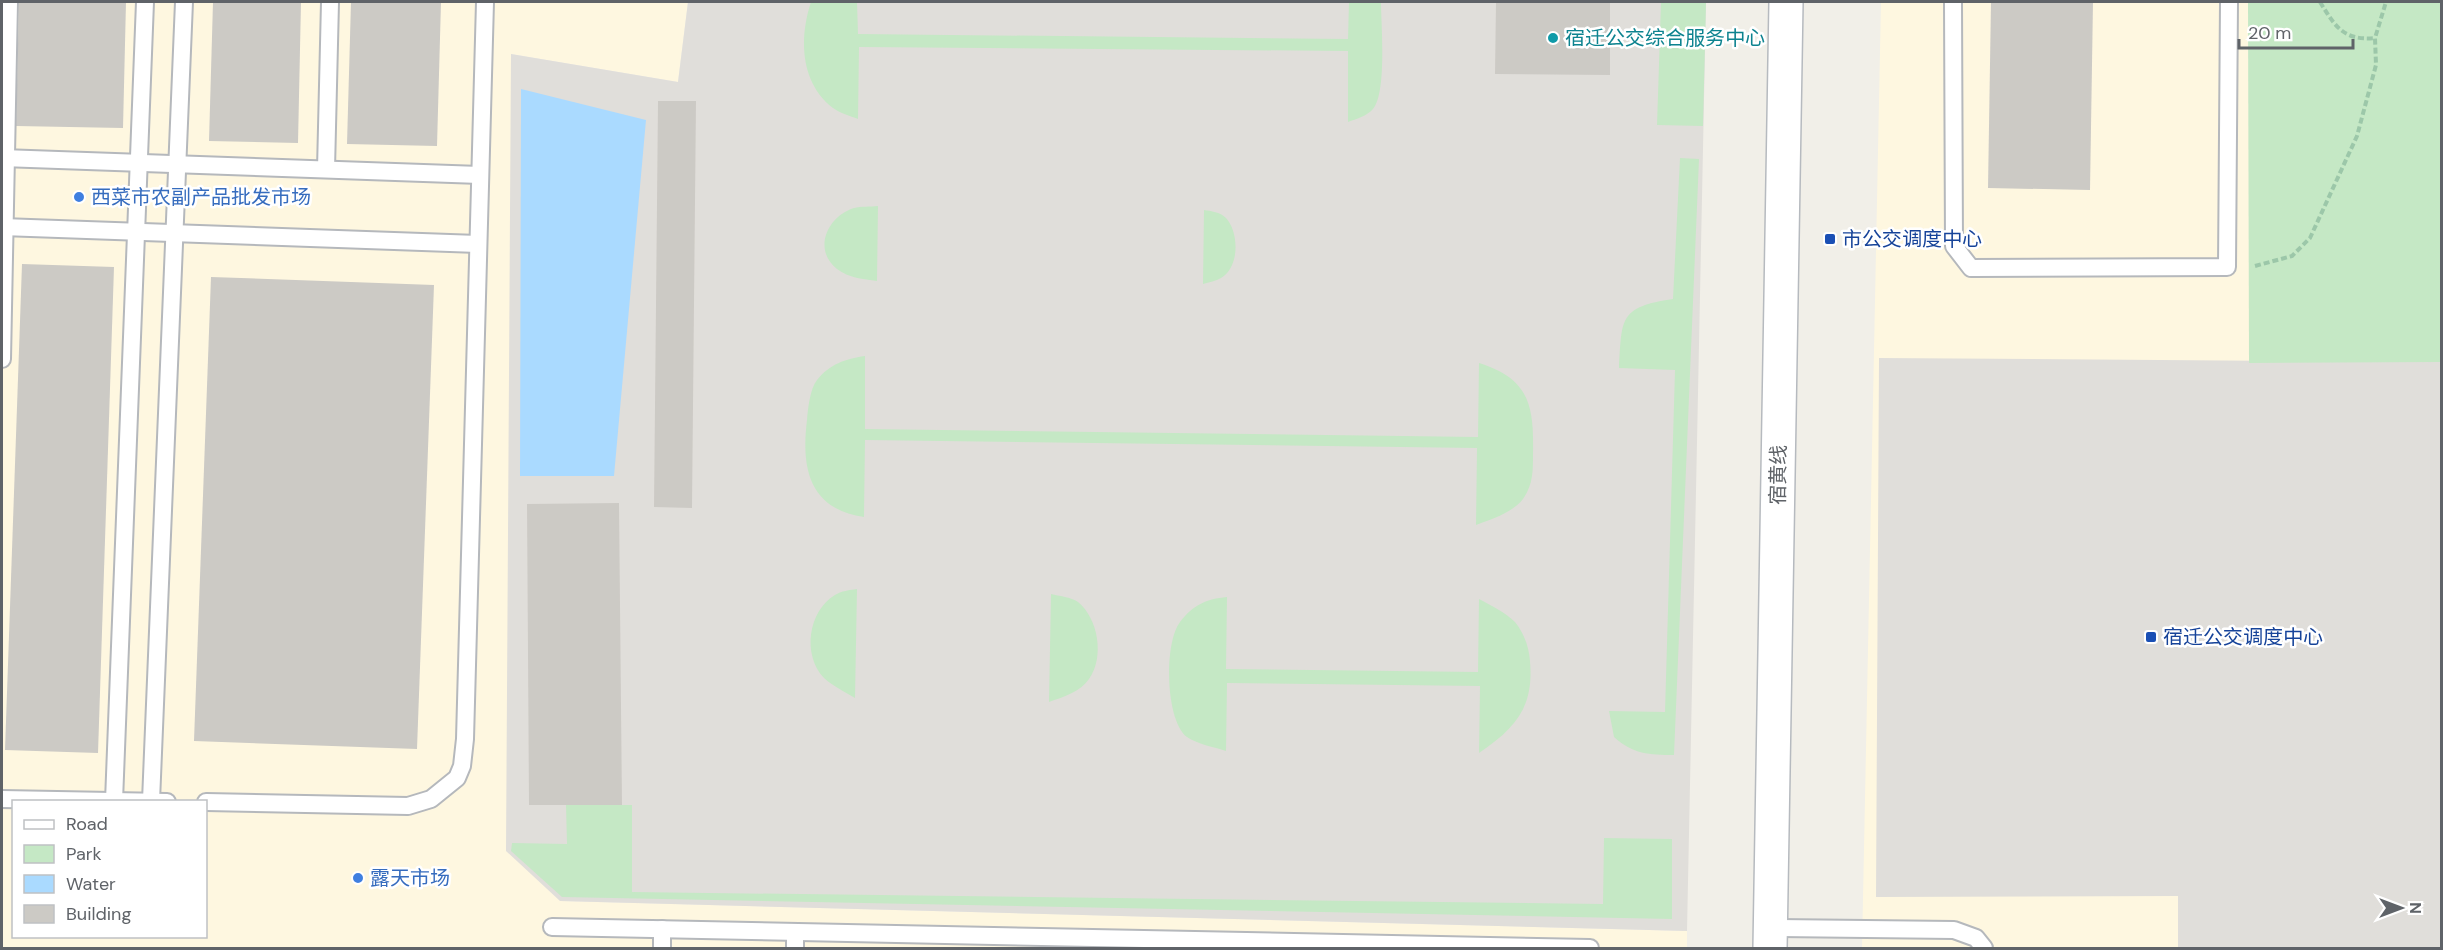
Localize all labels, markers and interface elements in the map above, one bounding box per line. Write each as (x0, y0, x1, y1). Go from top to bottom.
scale bar (2239, 12, 2353, 50)
text: 20 m (2248, 21, 2291, 45)
place label: 宿迁公交综合服务中心 (1565, 25, 1765, 51)
marker: 宿迁公交综合服务中心 (1546, 31, 1560, 45)
place label: 西菜市农副产品批发市场 (91, 184, 311, 210)
marker: 西菜市农副产品批发市场 (72, 190, 86, 204)
place label: 市公交调度中心 (1842, 226, 1982, 252)
marker: 市公交调度中心 (1823, 232, 1837, 246)
street label: 宿黄线 (1764, 445, 1792, 505)
place label: 宿迁公交调度中心 (2163, 624, 2323, 650)
marker: 宿迁公交调度中心 (2144, 630, 2158, 644)
legend (12, 800, 207, 938)
text: Road (66, 812, 108, 836)
text: Park (66, 842, 102, 866)
place label: 露天市场 (370, 865, 450, 891)
marker: 露天市场 (351, 871, 365, 885)
text: Water (66, 872, 116, 896)
north arrow (2371, 878, 2431, 938)
text: Building (66, 902, 131, 926)
text: N (2405, 902, 2426, 914)

